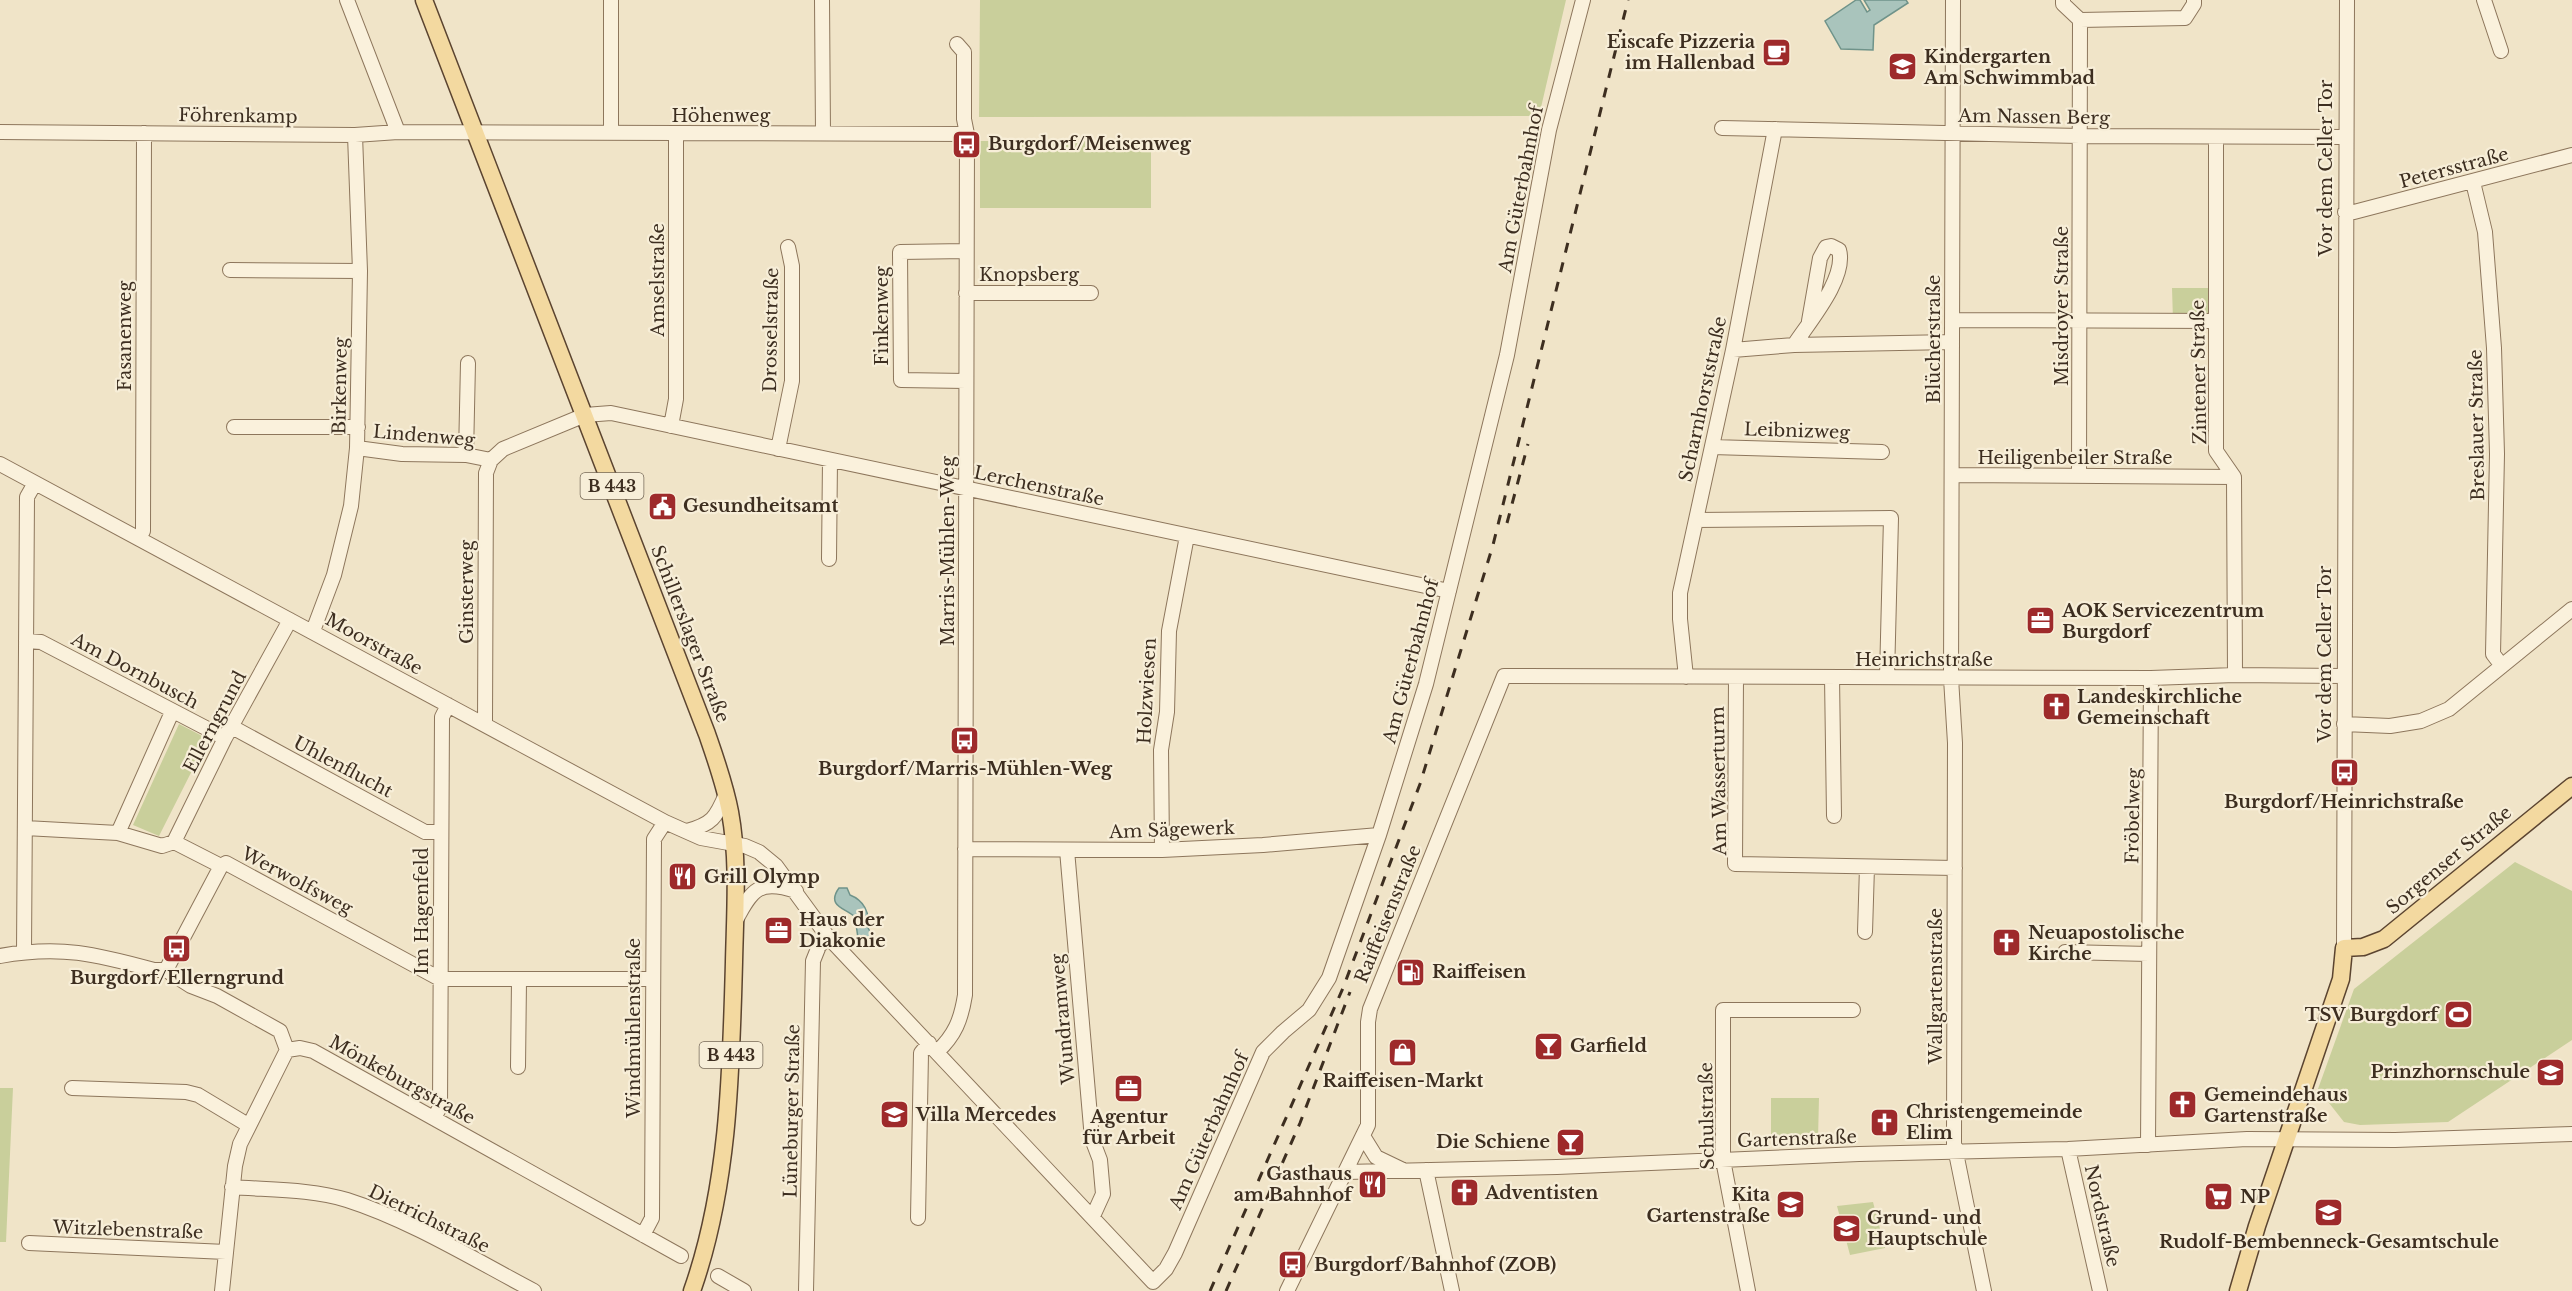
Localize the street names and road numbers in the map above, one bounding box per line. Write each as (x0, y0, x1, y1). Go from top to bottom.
street label: Vor dem Celler Tor (2315, 79, 2337, 257)
street label: Am Güterbahnhof (1494, 101, 1548, 275)
street label: Föhrenkamp (178, 104, 298, 128)
street label: Höhenweg (672, 105, 771, 127)
street label: Am Nassen Berg (1957, 105, 2110, 129)
street label: Petersstraße (2397, 143, 2511, 193)
street label: Amselstraße (647, 223, 669, 338)
street label: Misdroyer Straße (2051, 226, 2073, 386)
street label: Knopsberg (979, 264, 1079, 286)
street label: Finkenweg (871, 266, 893, 366)
street label: Drosselstraße (759, 267, 783, 393)
street label: Blücherstraße (1923, 275, 1945, 403)
street label: Fasanenweg (114, 281, 136, 391)
street label: Zintener Straße (2187, 299, 2211, 445)
street label: Scharnhorststraße (1675, 314, 1731, 484)
street label: Birkenweg (328, 337, 352, 435)
street label: Breslauer Straße (2465, 349, 2489, 501)
street label: Leibnizweg (1744, 418, 1851, 444)
street label: Lindenweg (372, 421, 476, 451)
street label: Heiligenbeiler Straße (1977, 447, 2173, 469)
street label: Marris-Mühlen-Weg (937, 456, 959, 646)
street label: Lerchenstraße (972, 461, 1106, 511)
road number: B 443 (580, 473, 644, 499)
street label: Ginsterweg (456, 540, 478, 644)
street label: Schillerslager Straße (646, 542, 734, 726)
street label: Vor dem Celler Tor (2314, 565, 2336, 743)
street label: Am Güterbahnhof (1378, 574, 1444, 747)
street label: Moorstraße (322, 608, 426, 680)
street label: Am Dornbusch (67, 628, 202, 714)
street label: Holzwiesen (1133, 637, 1161, 745)
street label: Heinrichstraße (1855, 649, 1993, 671)
street label: Ellerngrund (179, 667, 251, 777)
street label: Am Wasserturm (1707, 706, 1731, 857)
street label: Uhlenflucht (289, 732, 397, 803)
street label: Fröbelweg (2121, 768, 2145, 864)
street label: Sorgenser Straße (2382, 801, 2516, 919)
street label: Am Sägewerk (1108, 817, 1235, 843)
street label: Werwolfsweg (237, 842, 357, 920)
street label: Raiffeisenstraße (1350, 842, 1426, 986)
street label: Im Hagenfeld (411, 847, 433, 975)
street label: Wallgartenstraße (1925, 908, 1947, 1065)
street label: Windmühlenstraße (623, 938, 645, 1119)
street label: Wundramweg (1046, 953, 1080, 1086)
street label: Lüneburger Straße (779, 1024, 805, 1198)
street label: Mönkeburgstraße (325, 1031, 479, 1129)
road number: B 443 (700, 1042, 762, 1068)
street label: Am Güterbahnhof (1164, 1047, 1255, 1214)
street label: Schulstraße (1695, 1062, 1719, 1170)
street label: Gartenstraße (1737, 1126, 1857, 1152)
street label: Nordstraße (2080, 1163, 2124, 1269)
street label: Dietrichstraße (365, 1180, 493, 1258)
street label: Witzlebenstraße (51, 1216, 204, 1244)

